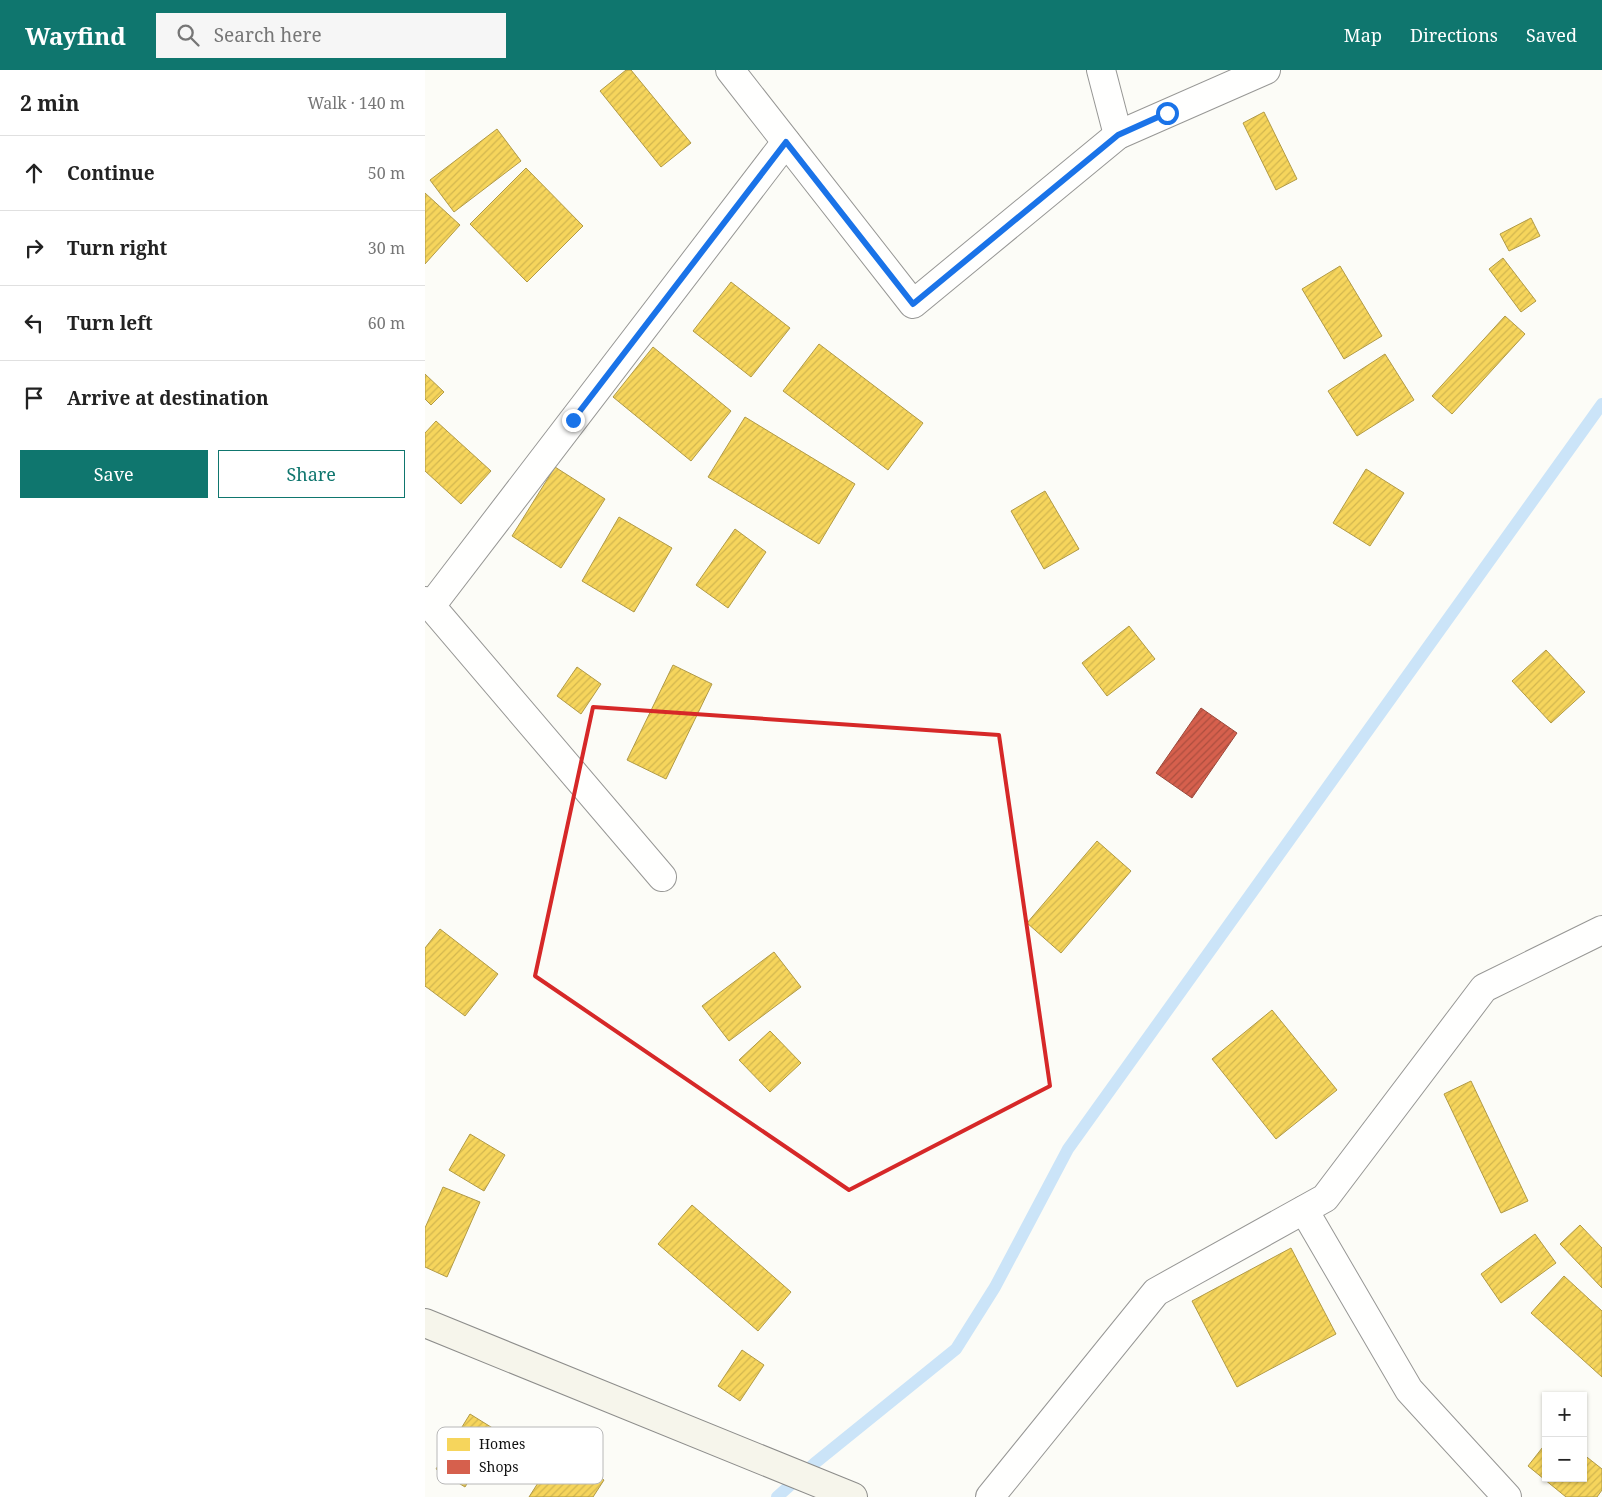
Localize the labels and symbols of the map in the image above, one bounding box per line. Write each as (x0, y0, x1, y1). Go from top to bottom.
route start (1156, 102, 1179, 125)
route end (562, 409, 585, 432)
legend (437, 1427, 603, 1484)
text: Homes (479, 1434, 525, 1453)
text: Shops (479, 1457, 519, 1476)

